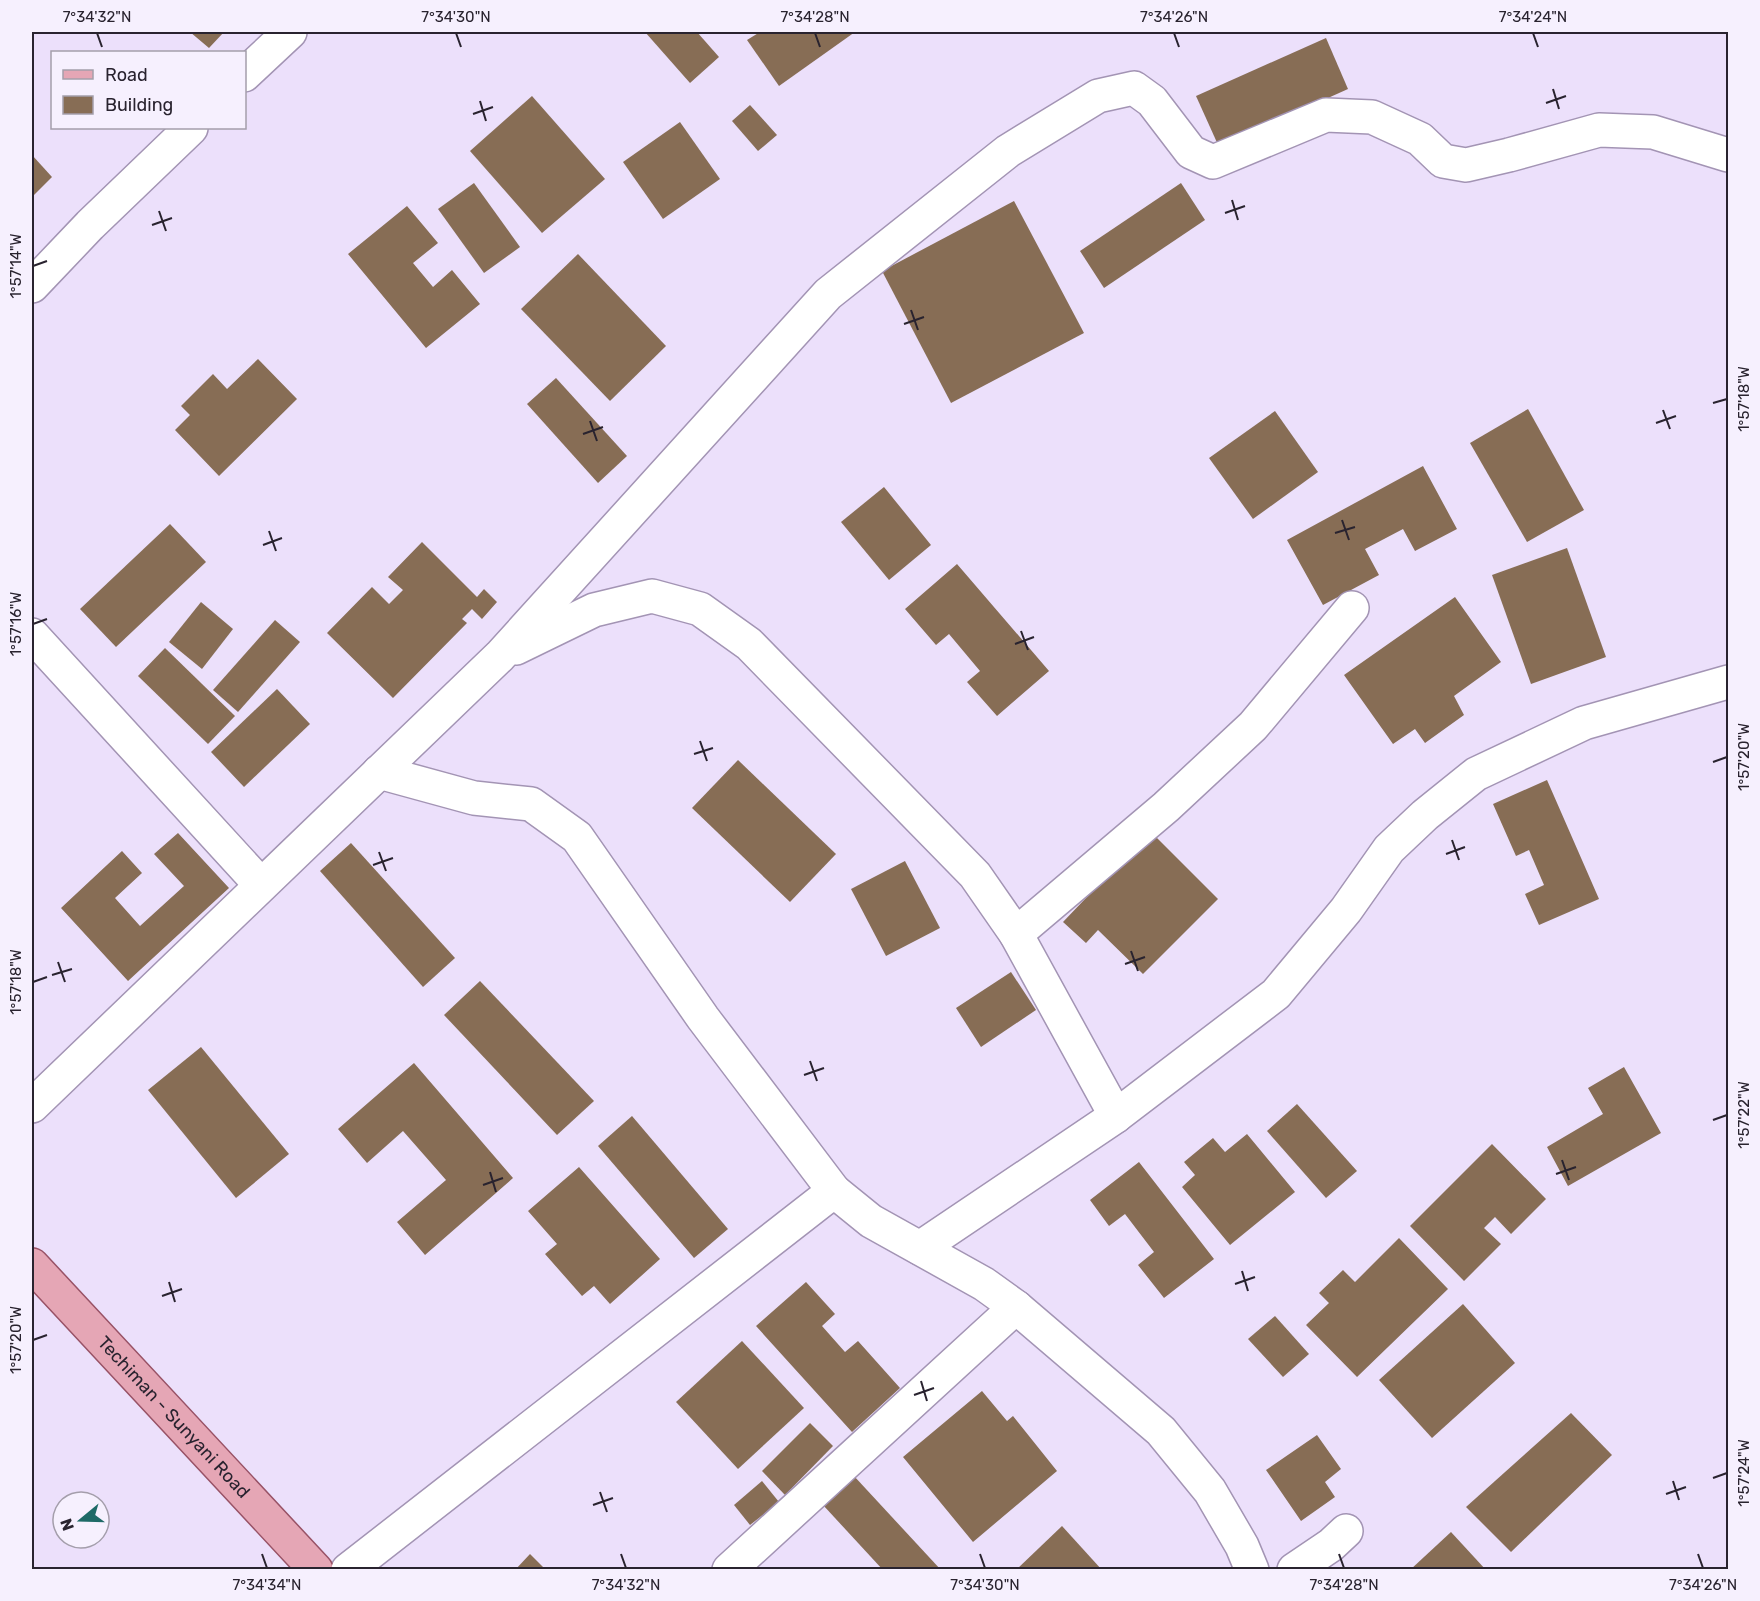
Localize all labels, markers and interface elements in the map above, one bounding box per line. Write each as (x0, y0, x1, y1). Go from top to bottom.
text: 7°34'32"N (63, 8, 131, 26)
text: 7°34'30"N (421, 8, 491, 26)
text: 7°34'28"N (780, 8, 850, 26)
text: 7°34'26"N (1140, 8, 1208, 26)
text: 7°34'24"N (1499, 8, 1567, 26)
legend (51, 51, 246, 129)
text: Road (105, 64, 148, 86)
text: Building (105, 94, 173, 116)
text: 1°57'14"W (7, 233, 25, 299)
text: 1°57'18"W (1735, 366, 1753, 432)
text: 1°57'16"W (7, 592, 25, 656)
text: 1°57'20"W (1735, 723, 1753, 791)
text: 1°57'18"W (7, 949, 25, 1015)
text: 1°57'22"W (1735, 1081, 1753, 1149)
text: 1°57'20"W (7, 1306, 25, 1374)
street label: Techiman - Sunyani Road (93, 1332, 254, 1503)
text: 1°57'24"W (1735, 1439, 1753, 1507)
north arrow (51, 1490, 111, 1550)
text: N (56, 1516, 78, 1533)
text: 7°34'34"N (233, 1576, 301, 1594)
text: 7°34'32"N (592, 1576, 660, 1594)
text: 7°34'30"N (950, 1576, 1020, 1594)
text: 7°34'28"N (1309, 1576, 1379, 1594)
text: 7°34'26"N (1669, 1576, 1737, 1594)

